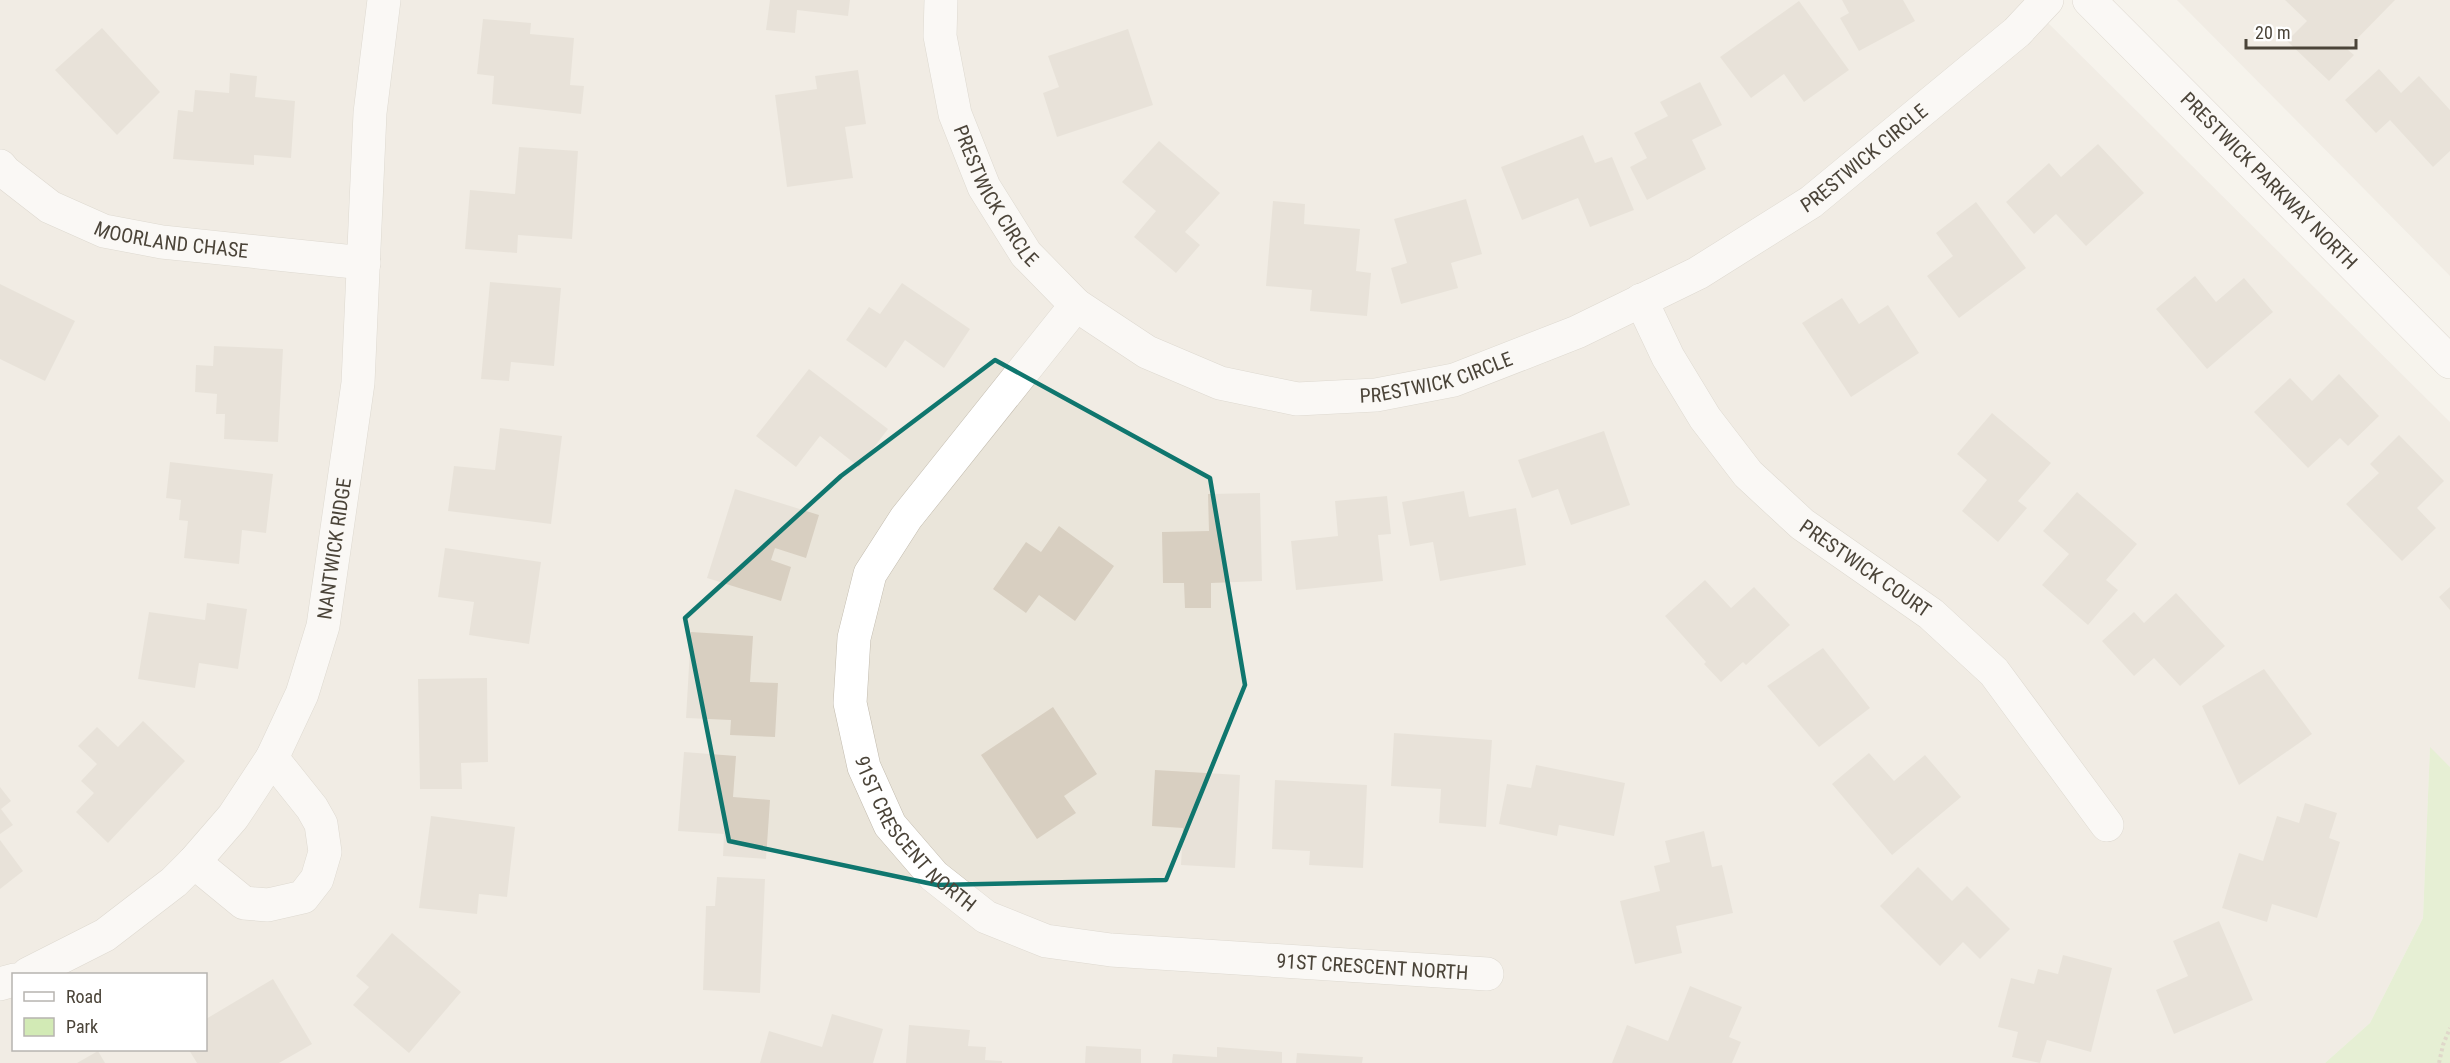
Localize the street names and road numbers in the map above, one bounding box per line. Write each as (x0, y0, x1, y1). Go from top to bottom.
street label: PRESTWICK PARKWAY NORTH (2176, 87, 2362, 274)
street label: PRESTWICK CIRCLE (1796, 99, 1932, 217)
street label: PRESTWICK CIRCLE (949, 121, 1043, 271)
street label: MOORLAND CHASE (90, 216, 250, 263)
street label: PRESTWICK CIRCLE (1359, 346, 1516, 408)
street label: NANTWICK RIDGE (312, 476, 356, 621)
street label: PRESTWICK COURT (1795, 514, 1936, 622)
street label: 91ST CRESCENT NORTH (850, 754, 981, 917)
street label: 91ST CRESCENT NORTH (1276, 949, 1469, 985)

